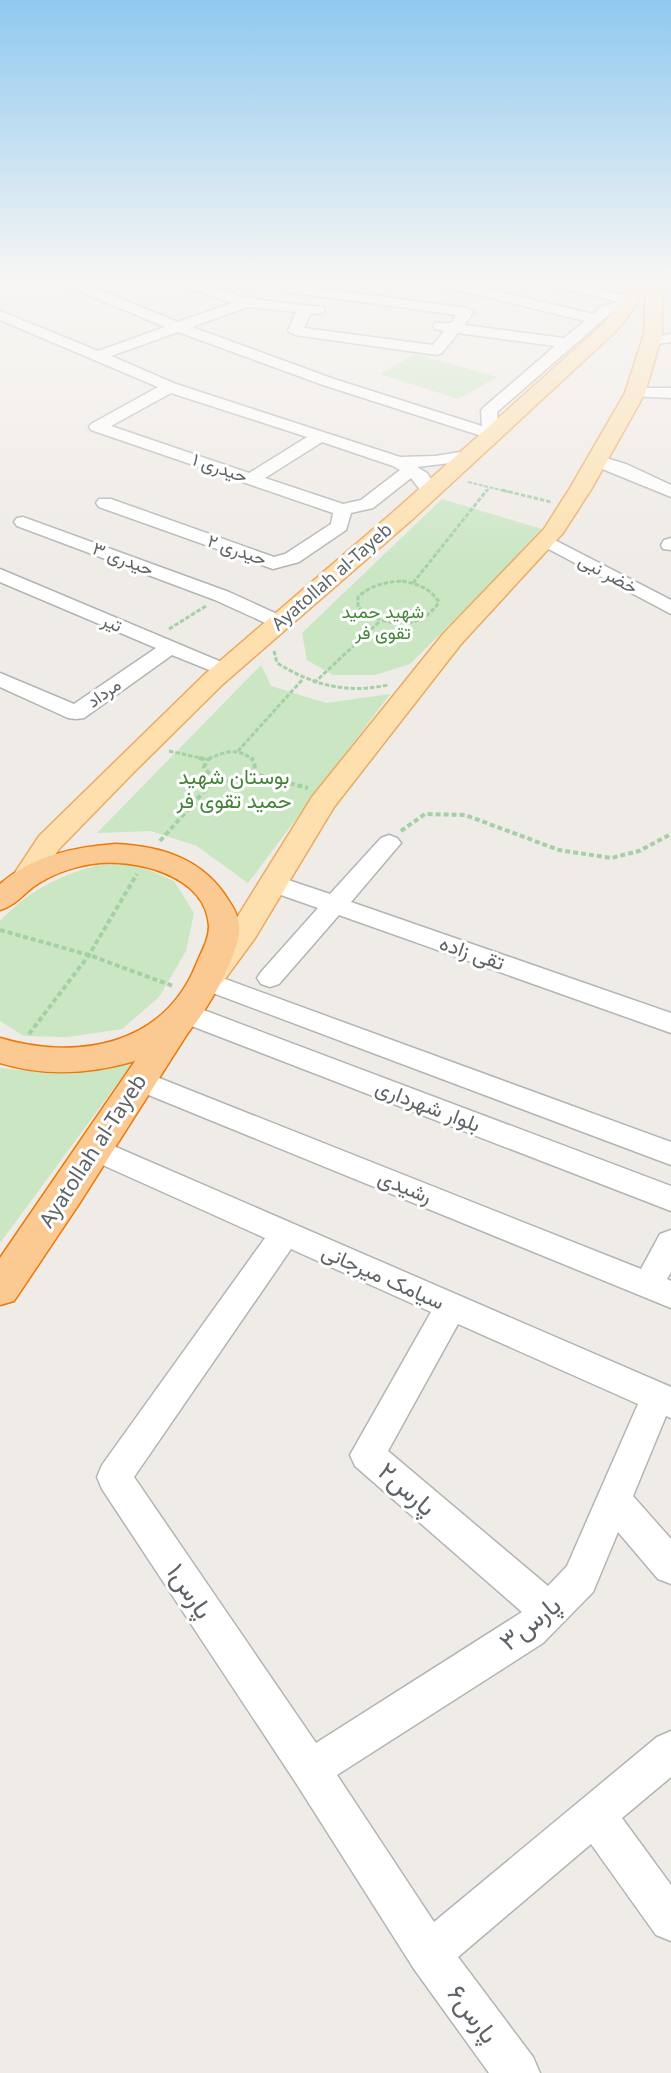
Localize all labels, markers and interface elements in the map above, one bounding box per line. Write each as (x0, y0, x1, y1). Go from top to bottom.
street label: حیدری ۱ (190, 446, 251, 488)
street label: Ayatollah al-Tayeb (266, 517, 397, 635)
street label: حیدری ۲ (205, 528, 270, 570)
street label: حیدری ۳ (89, 535, 157, 581)
street label: خضر نبی (575, 548, 642, 599)
park label: شهید حمید تقوی فر (342, 599, 424, 644)
street label: تیر (98, 607, 126, 637)
street label: مرداد (82, 672, 125, 712)
park label: بوستان شهید حمید تقوی فر (175, 762, 292, 814)
street label: تقی زاده (436, 928, 509, 976)
street label: Ayatollah al-Tayeb (32, 1068, 152, 1233)
street label: بلوار شهرداری (372, 1072, 485, 1138)
street label: رشیدی (374, 1163, 436, 1209)
street label: سیامک میرجانی (318, 1237, 449, 1316)
street label: پارس۲ (370, 1453, 444, 1524)
street label: پارس۱ (158, 1555, 223, 1626)
street label: پارس۳ (491, 1586, 568, 1659)
street label: پارس۶ (439, 1977, 508, 2051)

